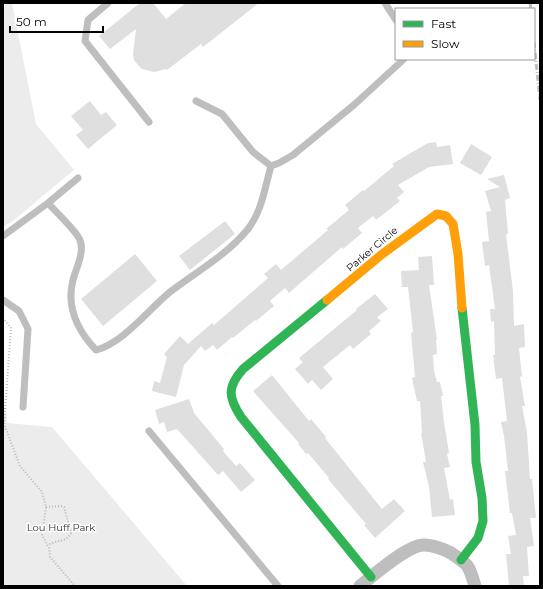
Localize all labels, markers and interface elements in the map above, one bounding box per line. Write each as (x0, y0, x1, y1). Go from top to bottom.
scale bar (10, 8, 103, 34)
legend (395, 8, 535, 60)
text: 50 m (16, 14, 47, 29)
text: Fast (431, 16, 456, 31)
text: Slow (431, 36, 460, 51)
street label: Parker Circle (344, 224, 400, 274)
park label: Lou Huff Park (27, 521, 95, 534)

